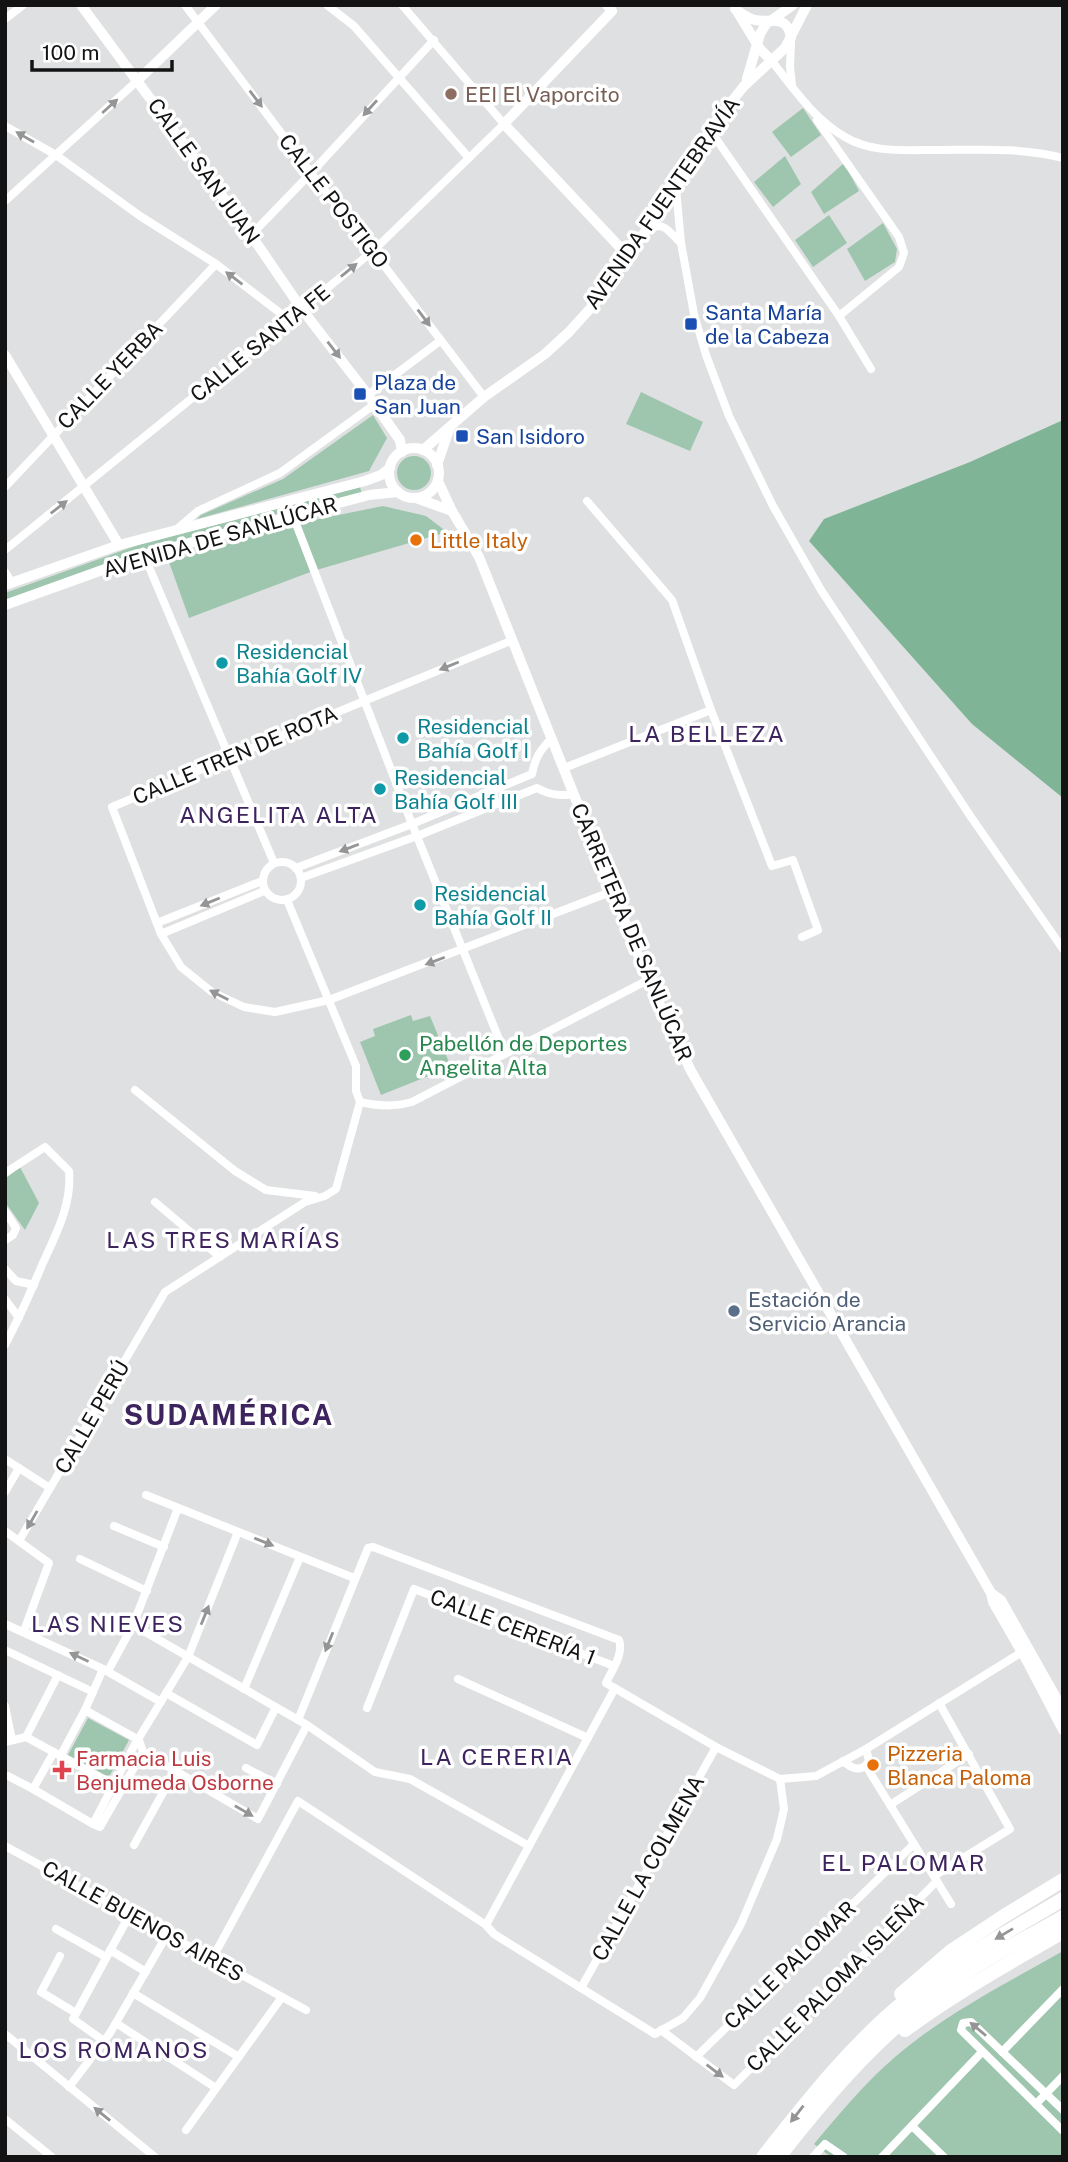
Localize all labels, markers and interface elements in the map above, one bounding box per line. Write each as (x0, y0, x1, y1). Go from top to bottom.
scale bar (32, 28, 172, 72)
text: 100 m (42, 40, 99, 65)
place label: EEI El Vaporcito (465, 82, 620, 107)
marker: EEI El Vaporcito (443, 86, 459, 102)
one-way arrow (248, 90, 262, 108)
street label: AVENIDA FUENTEBRAVÍA (579, 92, 745, 314)
street label: CALLE SAN JUAN (143, 93, 265, 249)
one-way arrow (101, 98, 118, 114)
one-way arrow (363, 99, 379, 116)
street label: CALLE POSTIGO (274, 129, 394, 273)
one-way arrow (15, 131, 35, 143)
one-way arrow (339, 263, 357, 278)
one-way arrow (224, 271, 243, 285)
street label: CALLE SANTA FE (185, 279, 335, 407)
place label: Santa María de la Cabeza (705, 300, 829, 349)
one-way arrow (416, 309, 431, 327)
street label: CALLE YERBA (52, 316, 168, 434)
marker: Santa María de la Cabeza (683, 316, 699, 332)
one-way arrow (326, 341, 340, 359)
place label: Plaza de San Juan (374, 370, 461, 419)
marker: Plaza de San Juan (352, 386, 368, 402)
place label: San Isidoro (476, 424, 585, 449)
marker: San Isidoro (454, 428, 470, 444)
street label: AVENIDA DE SANLÚCAR (100, 492, 340, 582)
one-way arrow (49, 500, 67, 515)
place label: Little Italy (430, 528, 528, 553)
marker: Little Italy (408, 532, 424, 548)
place label: Residencial Bahía Golf IV (236, 639, 362, 688)
marker: Residencial Bahía Golf IV (214, 655, 230, 671)
one-way arrow (439, 661, 460, 672)
street label: CALLE TREN DE ROTA (129, 700, 341, 810)
place label: Residencial Bahía Golf I (417, 714, 530, 763)
district label: LA BELLEZA (628, 720, 786, 747)
marker: Residencial Bahía Golf I (395, 730, 411, 746)
place label: Residencial Bahía Golf III (394, 765, 518, 814)
marker: Residencial Bahía Golf III (372, 781, 388, 797)
street label: CARRETERA DE SANLÚCAR (566, 799, 698, 1065)
district label: ANGELITA ALTA (179, 801, 379, 828)
one-way arrow (338, 842, 359, 853)
place label: Residencial Bahía Golf II (434, 881, 552, 930)
one-way arrow (199, 897, 220, 908)
marker: Residencial Bahía Golf II (412, 897, 428, 913)
one-way arrow (425, 955, 446, 966)
one-way arrow (209, 989, 229, 1000)
place label: Pabellón de Deportes Angelita Alta (419, 1031, 627, 1080)
marker: Pabellón de Deportes Angelita Alta (397, 1047, 413, 1063)
district label: LAS TRES MARÍAS (106, 1226, 342, 1253)
place label: Estación de Servicio Arancia (748, 1287, 906, 1336)
marker: Estación de Servicio Arancia (726, 1303, 742, 1319)
street label: CALLE PERÚ (50, 1356, 134, 1478)
district label: SUDAMÉRICA (124, 1398, 334, 1431)
one-way arrow (25, 1511, 38, 1530)
one-way arrow (254, 1537, 275, 1548)
street label: CALLE CERERÍA 1 (427, 1584, 599, 1670)
one-way arrow (199, 1604, 210, 1625)
district label: LAS NIEVES (31, 1610, 185, 1637)
one-way arrow (324, 1631, 335, 1652)
one-way arrow (69, 1652, 89, 1663)
place label: Pizzeria Blanca Paloma (887, 1741, 1031, 1790)
district label: LA CERERIA (420, 1743, 574, 1770)
place label: Farmacia Luis Benjumeda Osborne (76, 1746, 274, 1795)
marker: Pizzeria Blanca Paloma (865, 1757, 881, 1773)
marker: Farmacia Luis Benjumeda Osborne (54, 1762, 70, 1778)
street label: CALLE LA COLMENA (587, 1771, 710, 1965)
one-way arrow (235, 1804, 254, 1817)
district label: EL PALOMAR (822, 1849, 986, 1876)
street label: CALLE BUENOS AIRES (38, 1855, 248, 1987)
street label: CALLE PALOMA ISLEÑA (741, 1889, 929, 2077)
street label: CALLE PALOMAR (719, 1896, 861, 2034)
one-way arrow (995, 1928, 1014, 1940)
one-way arrow (969, 2022, 987, 2037)
district label: LOS ROMANOS (18, 2036, 210, 2063)
one-way arrow (706, 2064, 724, 2078)
one-way arrow (789, 2104, 804, 2122)
one-way arrow (93, 2106, 111, 2121)

